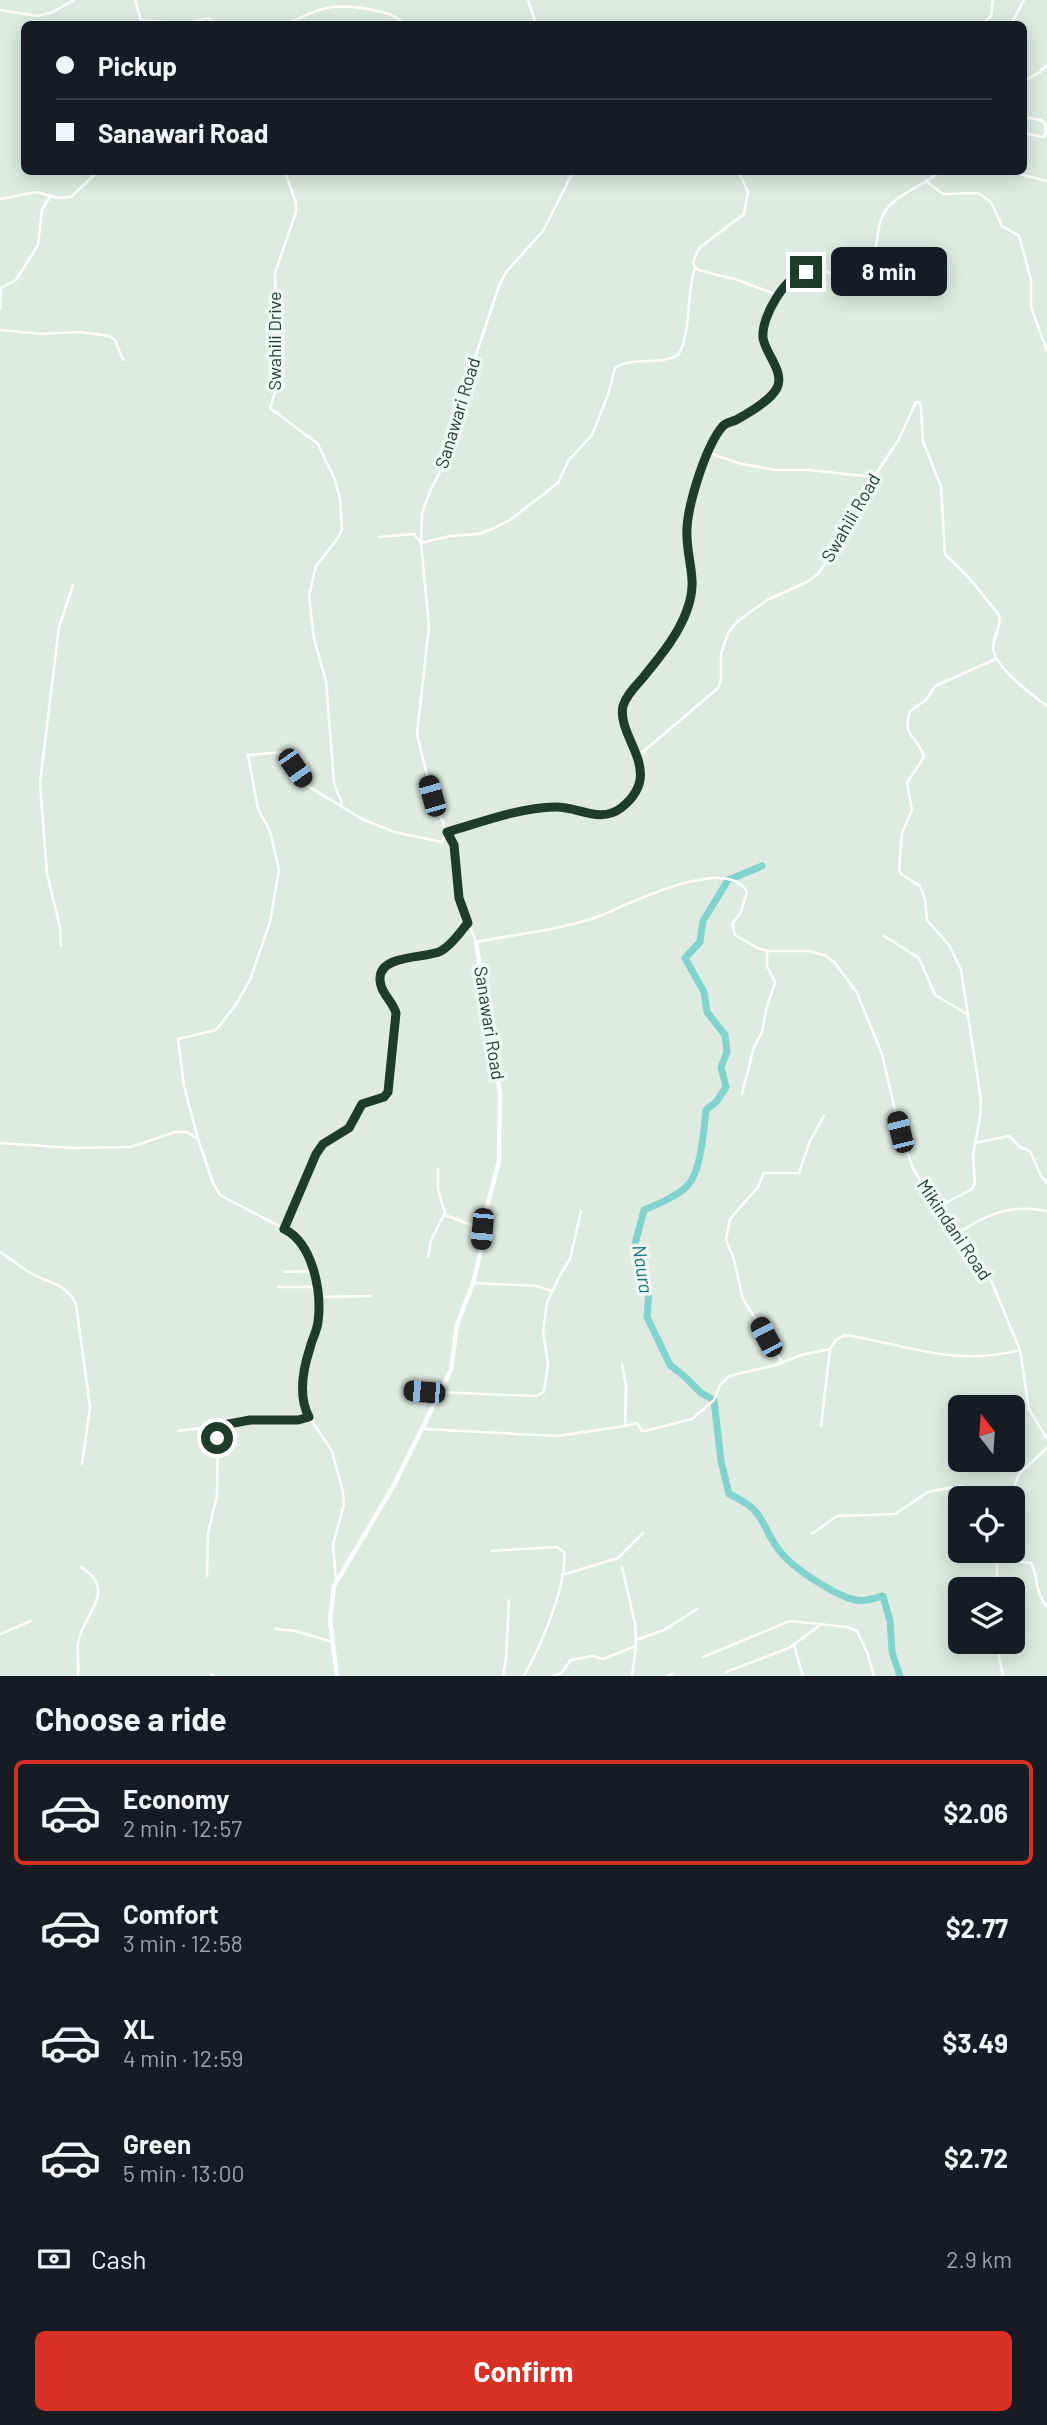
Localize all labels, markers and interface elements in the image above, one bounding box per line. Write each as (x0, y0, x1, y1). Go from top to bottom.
text: Pickup (98, 50, 177, 81)
text: Sanawari Road (98, 117, 269, 148)
callout: 8 min (830, 247, 946, 296)
route end (790, 256, 822, 288)
text: 8 min (862, 257, 916, 285)
street label: Swahili Drive (263, 291, 285, 391)
street label: Sanawari Road (430, 355, 484, 471)
street label: Swahili Road (816, 469, 884, 566)
car (275, 745, 316, 791)
car (417, 773, 448, 819)
street label: Sanawari Road (470, 964, 510, 1081)
car (885, 1109, 916, 1155)
street label: Mikindani Road (913, 1175, 997, 1284)
car (470, 1207, 495, 1251)
water label: Naura (628, 1243, 659, 1295)
car (747, 1314, 786, 1360)
car (403, 1380, 446, 1404)
north arrow (948, 1395, 1026, 1472)
map controls (948, 1395, 1025, 1654)
route start (201, 1422, 233, 1454)
button: locate (948, 1486, 1025, 1563)
button: layers (948, 1577, 1025, 1654)
text: Choose a ride (35, 1699, 227, 1737)
icon: car (39, 1781, 102, 1844)
text: Economy (123, 1783, 229, 1814)
text: $2.06 (943, 1797, 1008, 1828)
text: 2 min · 12:57 (123, 1814, 242, 1842)
icon: car (39, 1896, 102, 1959)
text: Comfort (123, 1898, 219, 1929)
text: $2.77 (946, 1912, 1008, 1943)
text: 3 min · 12:58 (123, 1929, 243, 1957)
icon: car (39, 2011, 102, 2074)
text: XL (123, 2013, 154, 2044)
text: $3.49 (943, 2027, 1008, 2058)
text: 4 min · 12:59 (123, 2044, 244, 2072)
icon: car (39, 2126, 102, 2189)
text: Green (123, 2128, 191, 2159)
text: $2.72 (944, 2142, 1008, 2173)
text: 5 min · 13:00 (123, 2159, 244, 2187)
icon: cash (35, 2240, 73, 2278)
text: Cash (91, 2243, 146, 2274)
text: 2.9 km (946, 2245, 1012, 2273)
button: Confirm (35, 2331, 1012, 2411)

